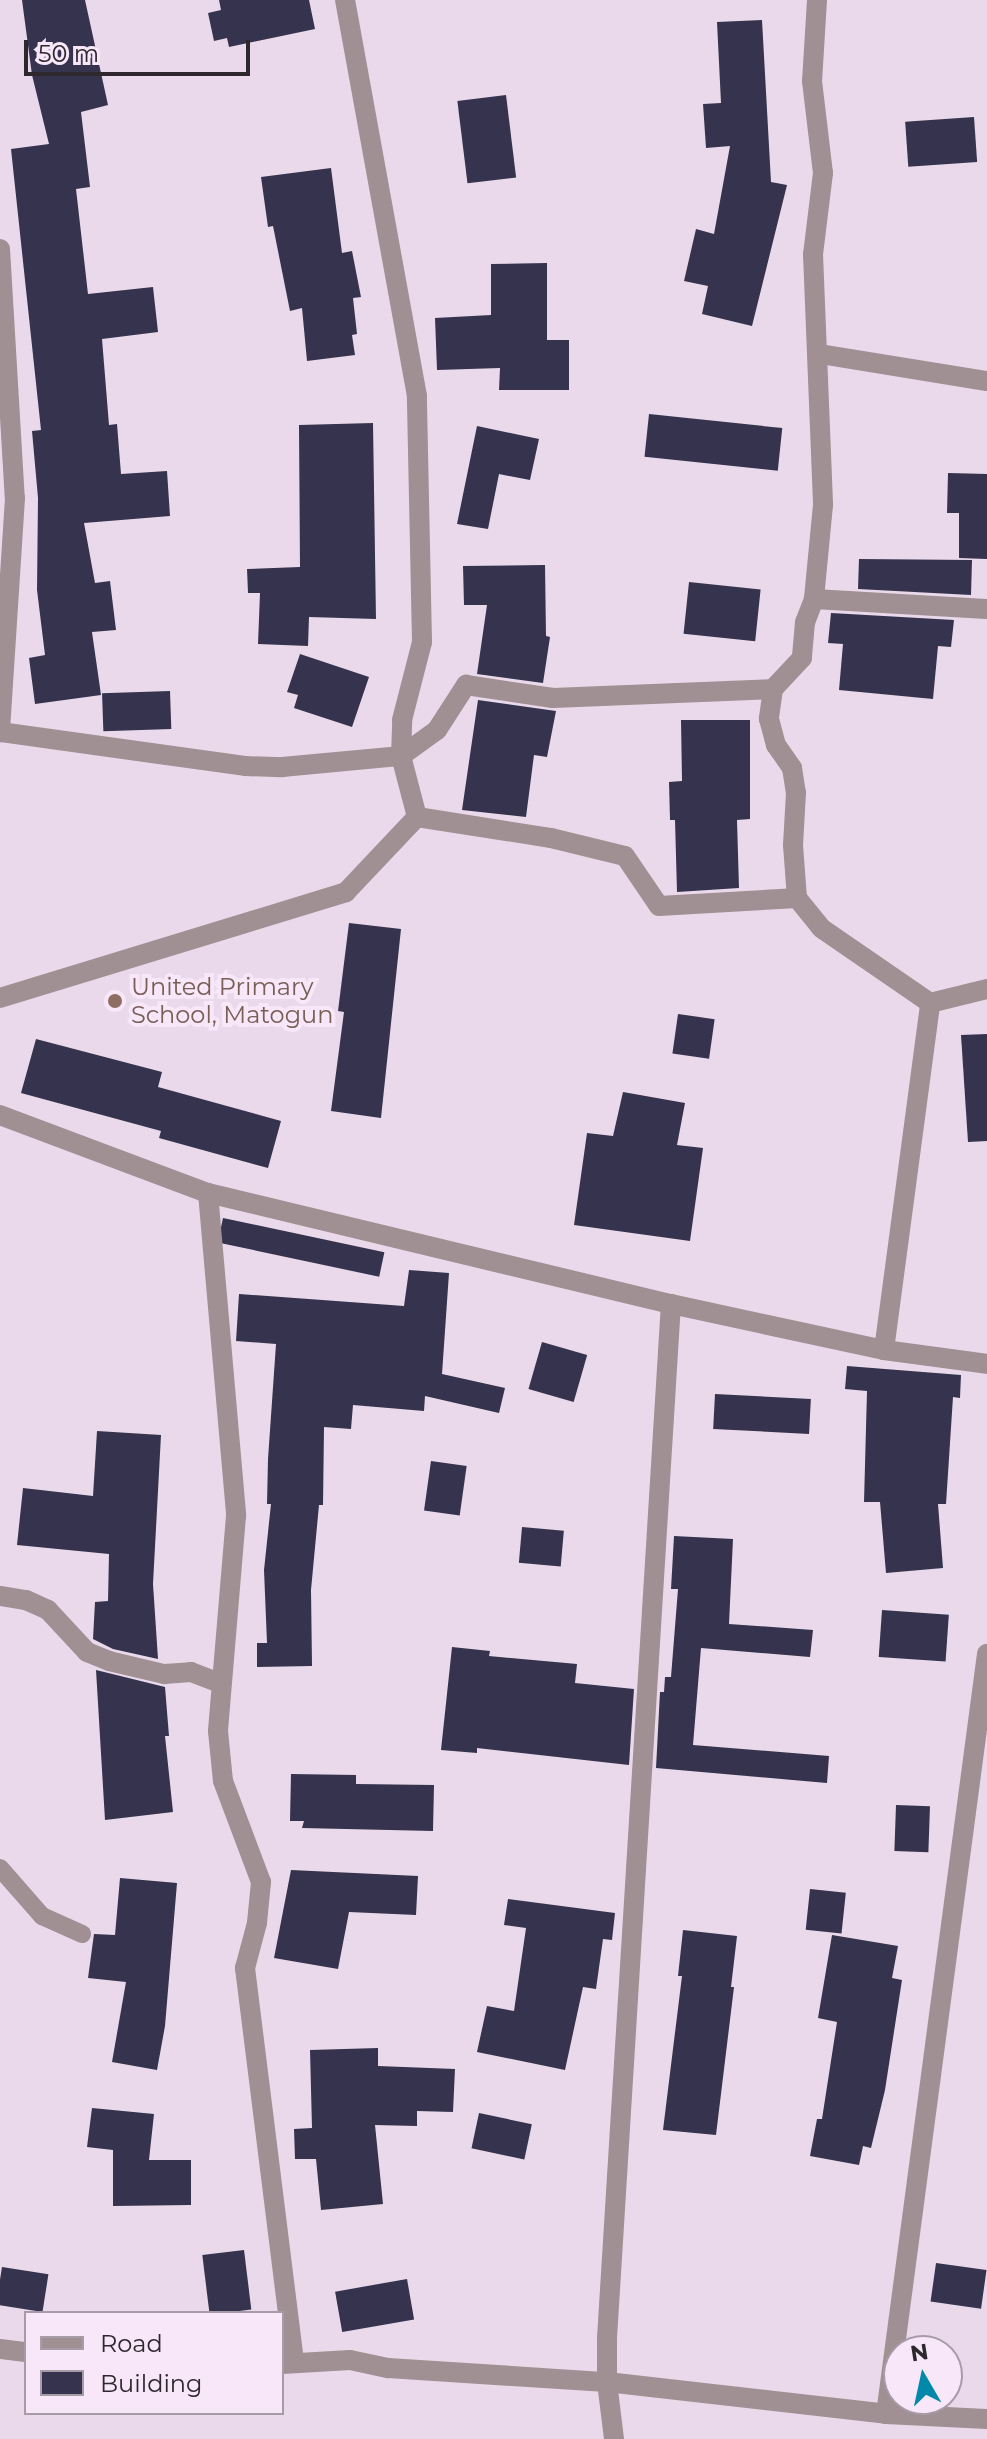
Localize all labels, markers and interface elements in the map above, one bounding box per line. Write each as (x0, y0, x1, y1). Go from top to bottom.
scale bar (28, 24, 254, 74)
text: 50 m (38, 39, 99, 68)
place label: United Primary School, Matogun (131, 973, 333, 1029)
marker: United Primary School, Matogun (106, 992, 124, 1010)
legend (24, 2311, 284, 2415)
text: Road (100, 2329, 163, 2358)
north arrow (883, 2335, 963, 2415)
text: N (909, 2338, 930, 2368)
text: Building (100, 2369, 203, 2398)

